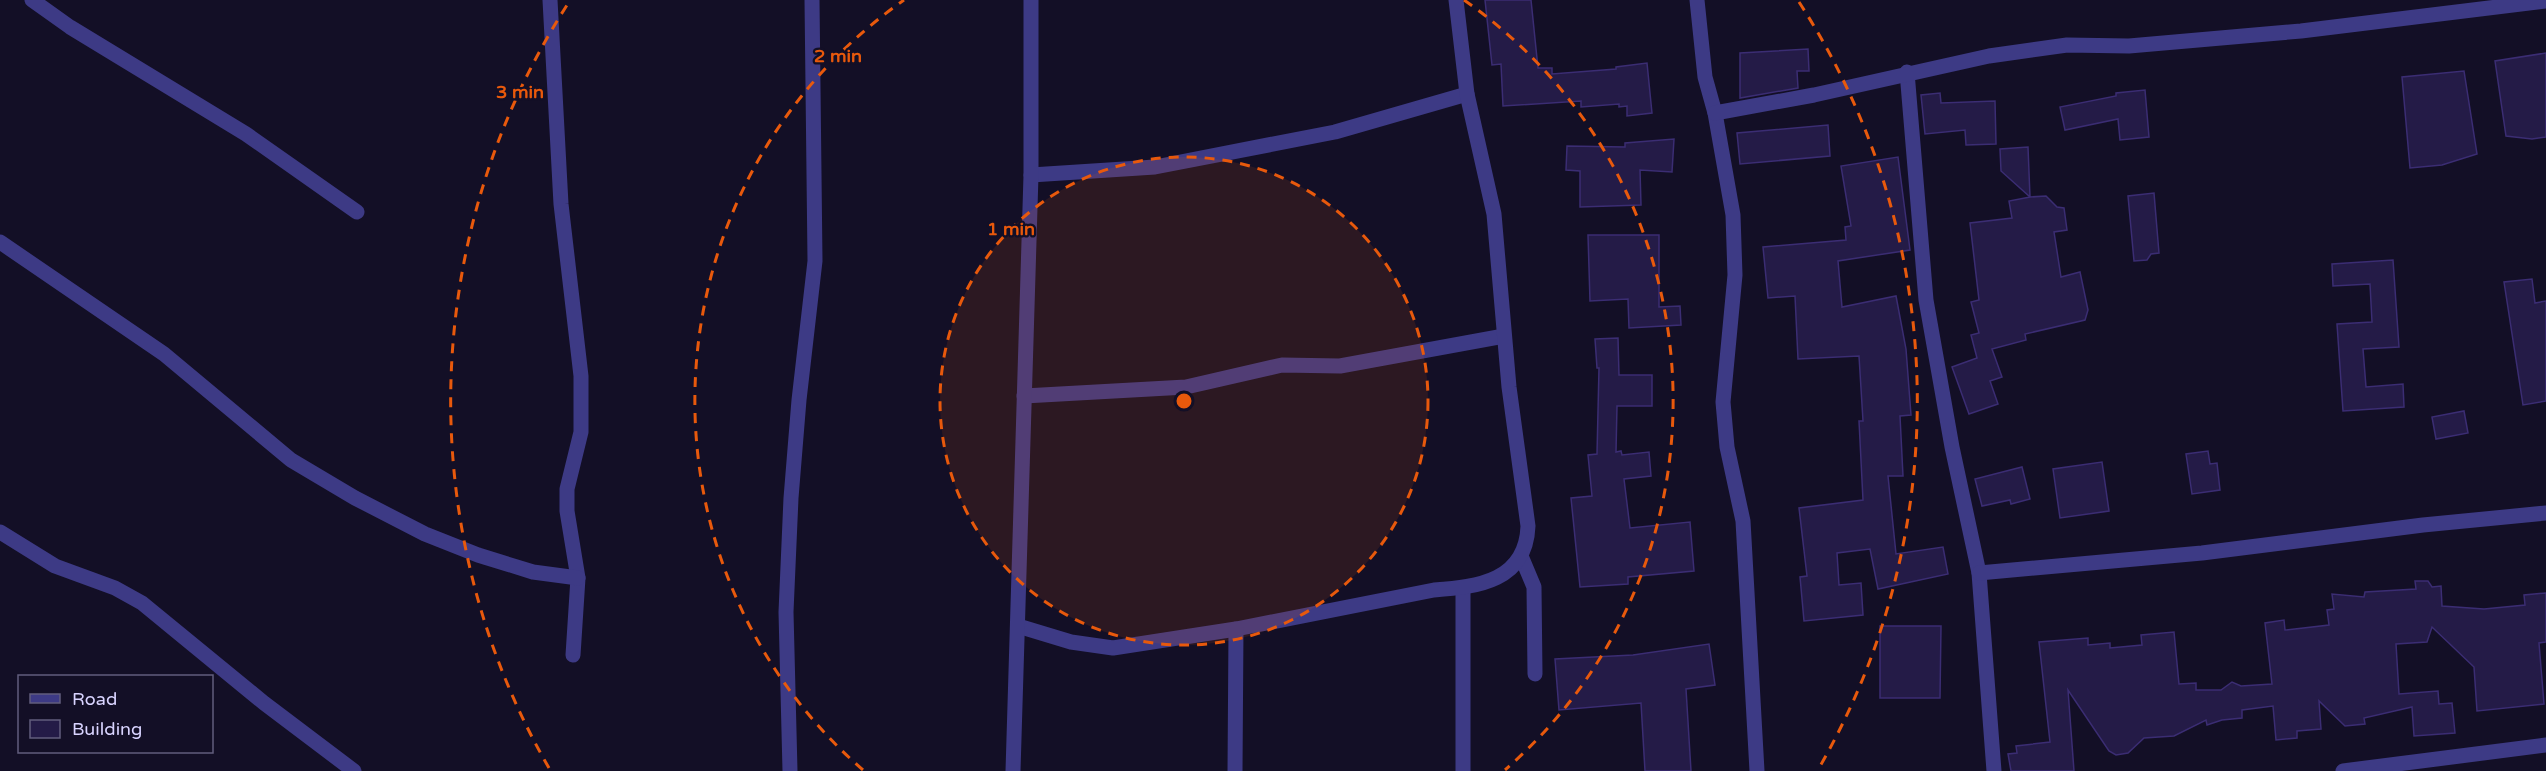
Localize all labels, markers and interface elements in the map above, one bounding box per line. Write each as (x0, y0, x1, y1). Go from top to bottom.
text: 2 min (814, 45, 862, 67)
text: 3 min (496, 81, 544, 103)
text: 1 min (987, 218, 1035, 240)
centre of rings (1174, 391, 1194, 411)
legend (18, 675, 213, 753)
text: Road (72, 688, 117, 710)
text: Building (72, 718, 142, 740)

